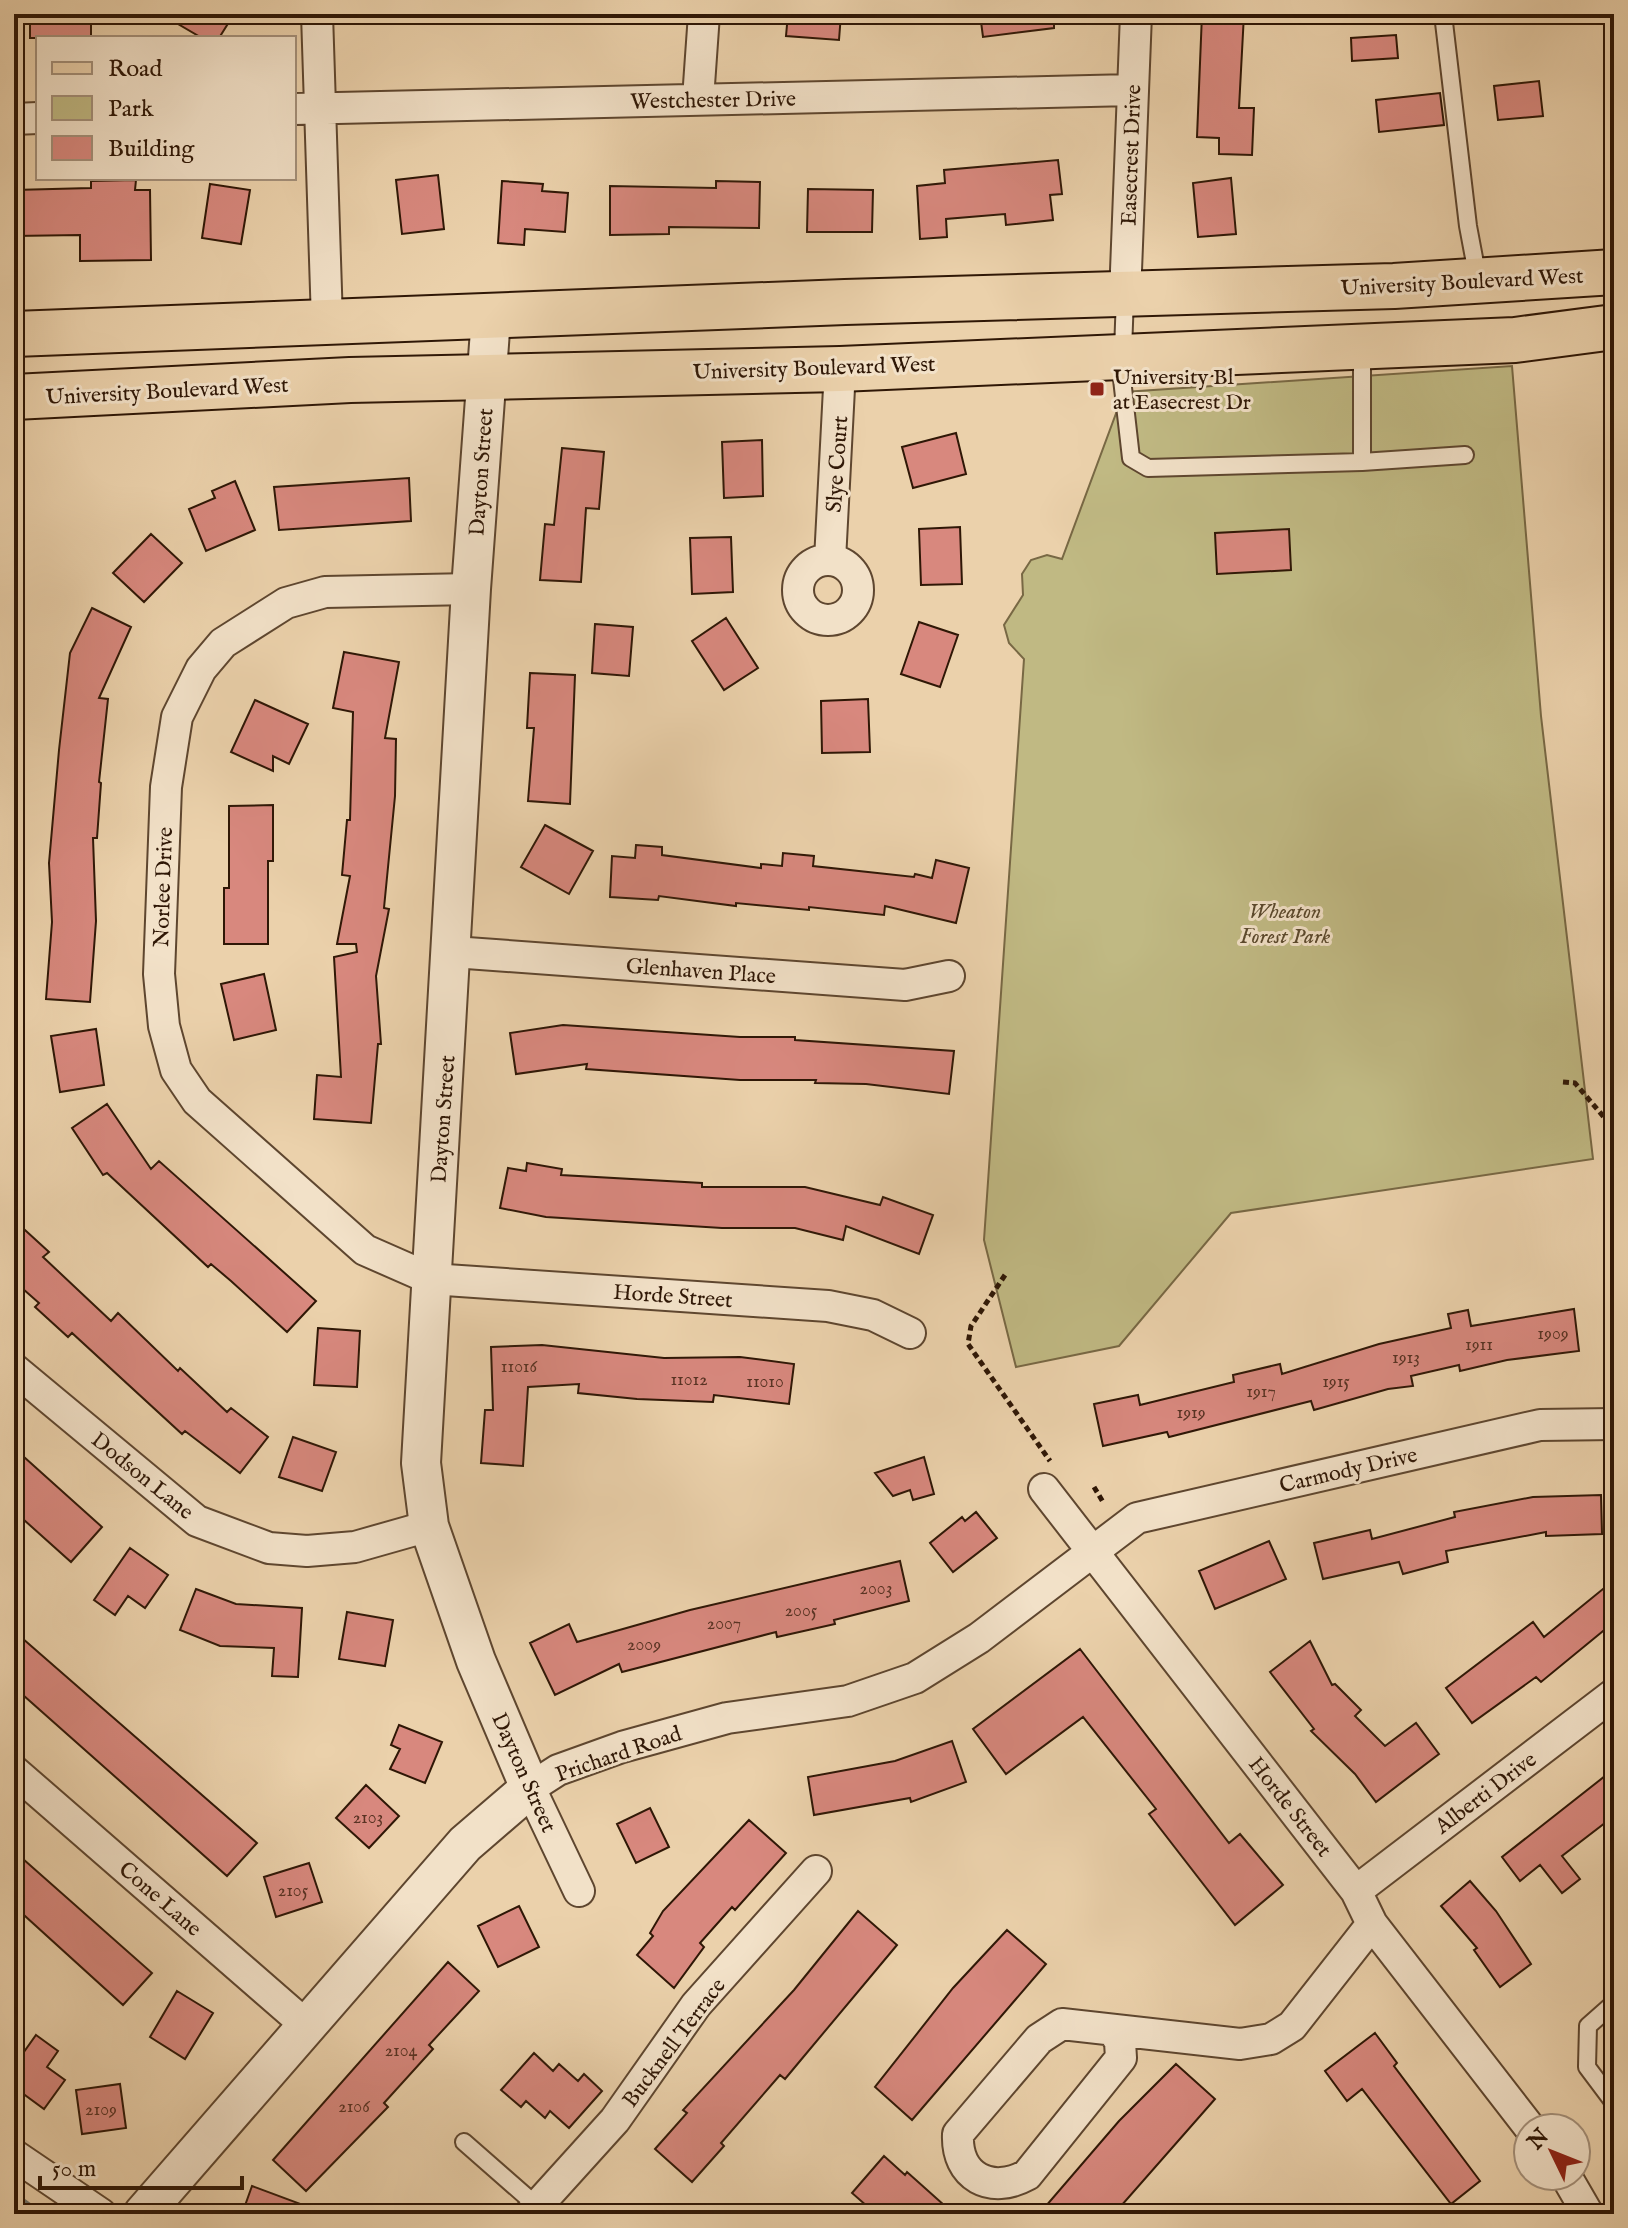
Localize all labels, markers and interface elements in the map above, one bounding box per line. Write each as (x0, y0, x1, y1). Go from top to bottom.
legend (36, 36, 296, 180)
text: Road (108, 54, 162, 85)
street label: Easecrest Drive (1116, 84, 1148, 226)
street label: Westchester Drive (630, 86, 796, 116)
text: Park (108, 94, 154, 125)
text: Building (108, 134, 195, 165)
street label: University Boulevard West (1340, 263, 1585, 303)
street label: University Boulevard West (692, 351, 936, 387)
place label: University Bl at Easecrest Dr (1113, 364, 1251, 417)
street label: University Boulevard West (45, 372, 290, 412)
marker: University Bl at Easecrest Dr (1088, 380, 1106, 398)
street label: Dayton Street (464, 407, 500, 537)
street label: Slye Court (821, 414, 855, 514)
street label: Norlee Drive (148, 826, 180, 948)
park label: Wheaton Forest Park (1240, 898, 1330, 951)
street label: Glenhaven Place (625, 953, 777, 991)
street label: Dayton Street (426, 1054, 462, 1184)
street label: Horde Street (612, 1279, 734, 1315)
house number: 1909 (1537, 1323, 1569, 1346)
house number: 1911 (1465, 1334, 1493, 1357)
house number: 1913 (1392, 1347, 1420, 1370)
house number: 11016 (501, 1356, 538, 1379)
house number: 11012 (670, 1369, 708, 1392)
house number: 11010 (746, 1371, 784, 1394)
house number: 1915 (1322, 1371, 1350, 1394)
house number: 1917 (1246, 1381, 1276, 1404)
house number: 1919 (1176, 1402, 1206, 1425)
street label: Dodson Lane (85, 1427, 199, 1527)
street label: Carmody Drive (1277, 1441, 1420, 1500)
house number: 2003 (860, 1578, 892, 1601)
house number: 2005 (785, 1600, 818, 1623)
house number: 2007 (707, 1613, 741, 1636)
house number: 2009 (627, 1634, 661, 1657)
street label: Dayton Street (484, 1709, 562, 1837)
street label: Prichard Road (552, 1720, 686, 1790)
street label: Alberti Drive (1429, 1746, 1543, 1842)
street label: Horde Street (1242, 1751, 1338, 1863)
house number: 2103 (353, 1807, 383, 1830)
street label: Cone Lane (112, 1856, 207, 1943)
house number: 2105 (278, 1880, 309, 1903)
street label: Bucknell Terrace (617, 1973, 733, 2114)
house number: 2104 (385, 2040, 418, 2063)
house number: 2106 (338, 2096, 370, 2119)
house number: 2109 (85, 2099, 117, 2122)
north arrow (1512, 2112, 1592, 2192)
text: N (1521, 2123, 1556, 2157)
scale bar (40, 2140, 242, 2190)
text: 50 m (52, 2154, 96, 2185)

